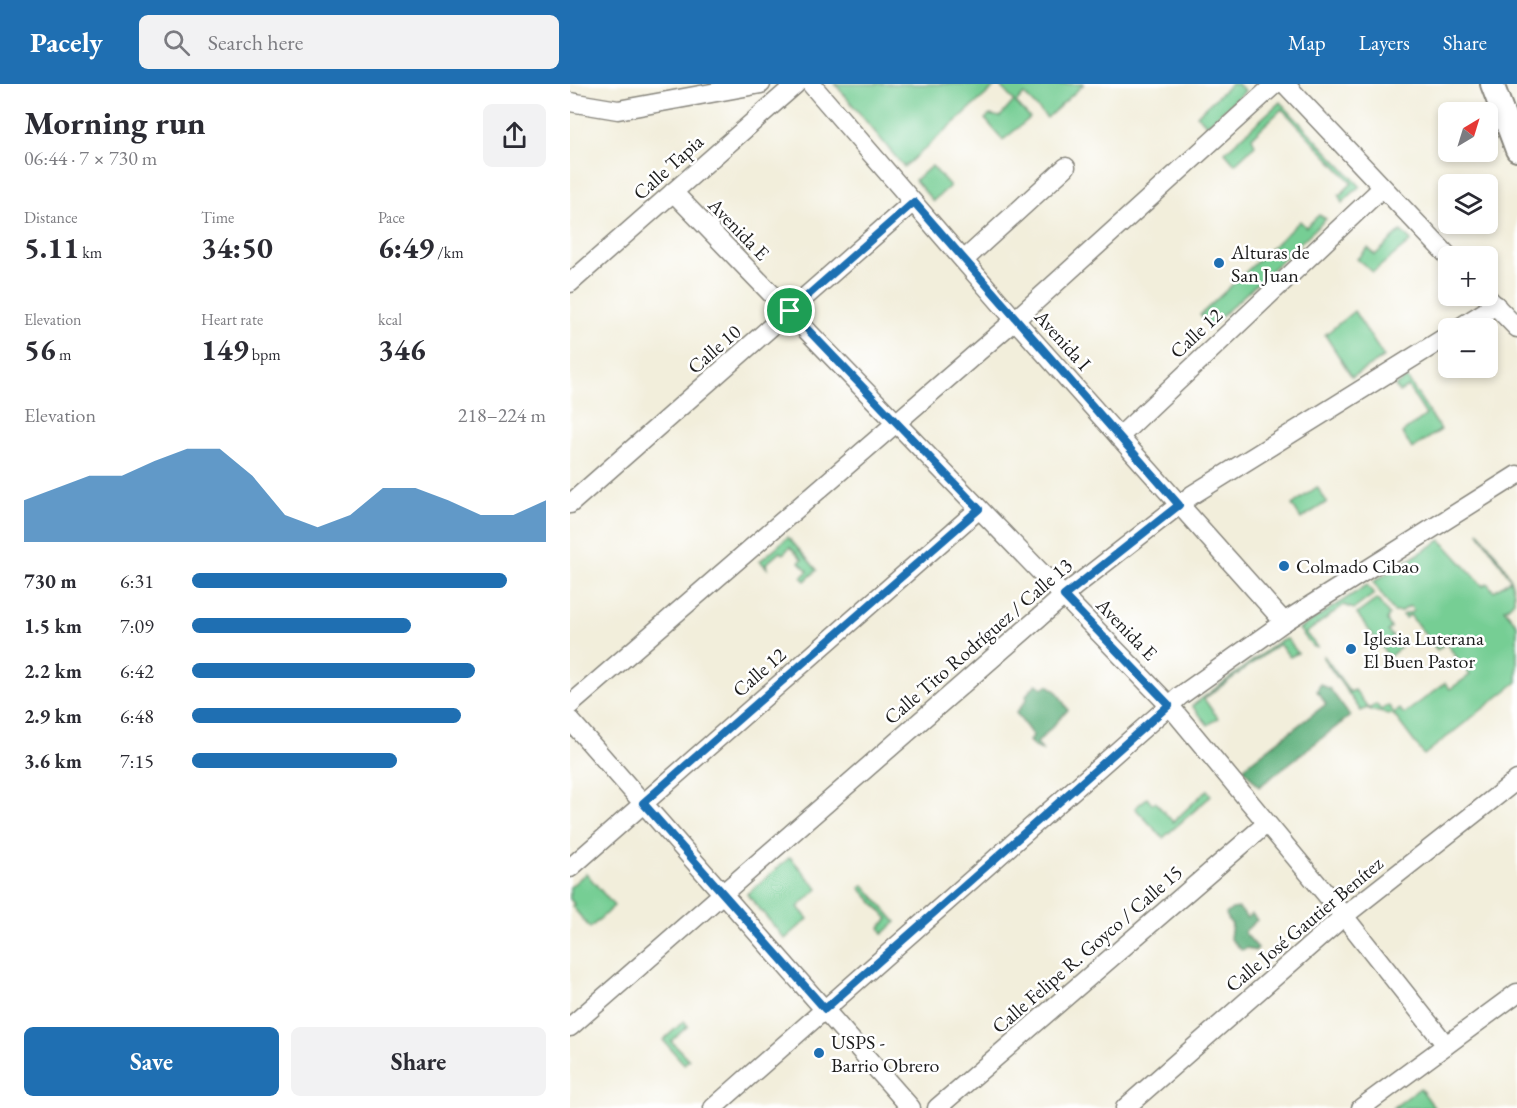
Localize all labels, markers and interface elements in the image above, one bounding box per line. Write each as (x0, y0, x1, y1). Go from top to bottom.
search box (139, 15, 559, 69)
text: Pacely (30, 24, 103, 60)
icon: search (160, 26, 193, 59)
text: Search here (208, 28, 303, 57)
text: Map (1288, 29, 1326, 56)
text: Layers (1359, 29, 1410, 56)
text: Share (1443, 29, 1487, 56)
text: Morning run (24, 101, 206, 144)
north arrow (1438, 102, 1498, 162)
map controls (1438, 102, 1498, 378)
button: share (483, 104, 546, 167)
street label: Calle Tapia (627, 129, 709, 205)
text: 06:44 · 7 × 730 m (24, 145, 157, 171)
button: layers (1438, 174, 1498, 234)
street label: Avenida E (702, 191, 775, 266)
text: Distance (24, 207, 77, 228)
text: Time (201, 207, 234, 228)
text: Pace (378, 207, 405, 228)
text: 5.11 (24, 228, 79, 267)
text: 34:50 (201, 228, 273, 267)
text: 6:49 (378, 228, 434, 267)
place label: Alturas de San Juan (1230, 239, 1310, 288)
text: km (79, 242, 102, 263)
text: /km (434, 242, 464, 263)
button: + (1438, 246, 1498, 306)
marker: Alturas de San Juan (1212, 256, 1226, 270)
pin (764, 285, 815, 336)
icon: arrive (773, 294, 806, 327)
street label: Calle 12 (1164, 302, 1228, 364)
street label: Avenida I (1028, 303, 1097, 376)
text: Elevation (24, 309, 82, 330)
text: Heart rate (201, 309, 263, 330)
text: kcal (378, 309, 402, 330)
street label: Calle 10 (682, 318, 747, 379)
button: − (1438, 318, 1498, 378)
text: 56 (24, 330, 56, 369)
text: 149 (201, 330, 249, 369)
text: 346 (378, 330, 426, 369)
text: m (56, 344, 71, 365)
text: bpm (249, 344, 281, 365)
text: Elevation (24, 402, 96, 428)
text: 218–224 m (458, 402, 546, 428)
street label: Calle Tito Rodríguez / Calle 13 (878, 552, 1078, 730)
place label: Colmado Cibao (1296, 553, 1419, 579)
marker: Colmado Cibao (1277, 559, 1291, 573)
text: 730 m (24, 568, 77, 594)
text: 6:31 (120, 568, 154, 594)
street label: Avenida E (1090, 591, 1163, 666)
text: 1.5 km (24, 613, 82, 639)
text: 7:09 (120, 613, 154, 639)
place label: Iglesia Luterana El Buen Pastor (1363, 625, 1484, 674)
street label: Calle 12 (727, 641, 792, 702)
marker: Iglesia Luterana El Buen Pastor (1344, 642, 1358, 656)
text: 2.2 km (24, 658, 82, 684)
text: 6:42 (120, 658, 154, 684)
text: 2.9 km (24, 703, 82, 729)
text: 6:48 (120, 703, 154, 729)
text: 3.6 km (24, 748, 82, 774)
text: 7:15 (120, 748, 154, 774)
street label: Calle José Gautier Benítez (1220, 850, 1389, 998)
street label: Calle Felipe R. Goyco / Calle 15 (986, 859, 1188, 1039)
button: Save (24, 1027, 279, 1096)
button: Share (291, 1027, 546, 1096)
place label: USPS - Barrio Obrero (831, 1029, 940, 1078)
marker: USPS - Barrio Obrero (812, 1046, 826, 1060)

